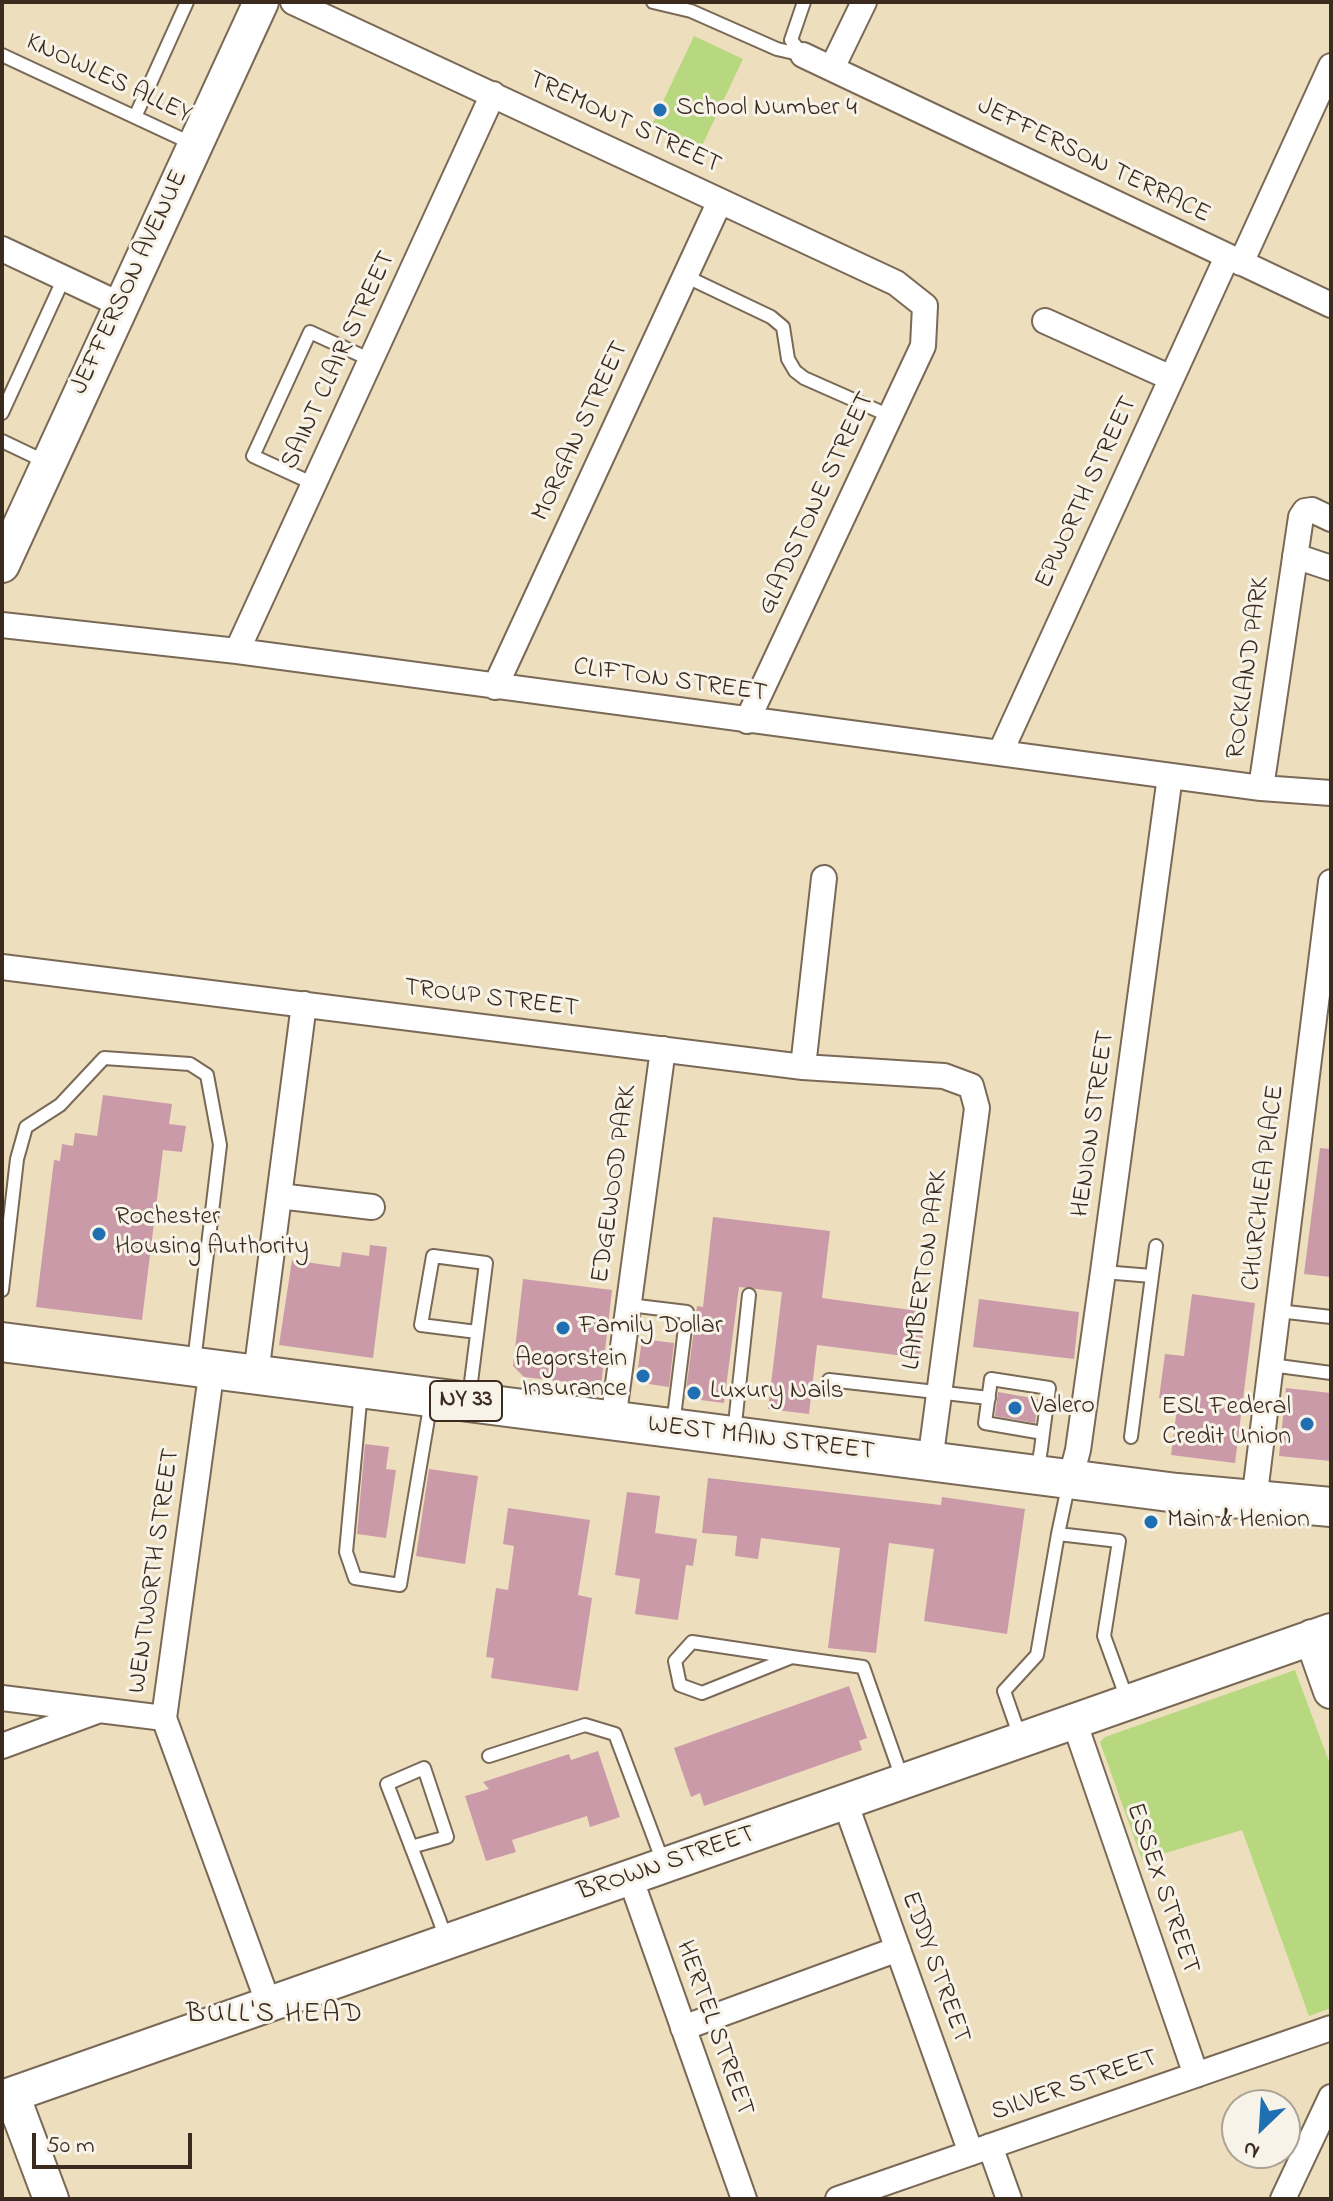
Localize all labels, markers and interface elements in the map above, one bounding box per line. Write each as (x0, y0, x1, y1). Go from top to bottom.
street label: KNOWLES ALLEY (20, 28, 196, 132)
street label: TREMONT STREET (523, 66, 725, 182)
street label: JEFFERSON TERRACE (971, 92, 1215, 232)
place label: School Number 4 (676, 94, 857, 126)
marker: School Number 4 (651, 101, 669, 119)
street label: JEFFERSON AVENUE (65, 166, 197, 400)
street label: SAINT CLAIR STREET (276, 247, 404, 475)
street label: MORGAN STREET (527, 337, 637, 527)
street label: GLADSTONE STREET (753, 388, 883, 620)
street label: EPWORTH STREET (1030, 392, 1146, 594)
street label: ROCKLAND PARK (1222, 575, 1278, 761)
street label: CLIFTON STREET (571, 653, 769, 711)
street label: TROUP STREET (402, 974, 580, 1026)
street label: HENION STREET (1066, 1029, 1124, 1219)
street label: EDGEWOOD PARK (587, 1083, 645, 1285)
street label: CHURCHLEA PLACE (1237, 1083, 1293, 1293)
street label: LAMBERTON PARK (898, 1168, 956, 1372)
place label: Rochester Housing Authority (115, 1203, 309, 1264)
marker: Rochester Housing Authority (90, 1225, 108, 1243)
place label: Family Dollar (579, 1312, 723, 1344)
marker: Family Dollar (554, 1319, 572, 1337)
place label: Aegorstein Insurance (515, 1345, 627, 1406)
marker: Aegorstein Insurance (634, 1367, 652, 1385)
place label: Luxury Nails (710, 1377, 844, 1409)
road number: NY 33 (430, 1381, 502, 1421)
marker: Luxury Nails (685, 1384, 703, 1402)
place label: Valero (1031, 1392, 1095, 1424)
place label: ESL Federal Credit Union (1161, 1393, 1291, 1454)
marker: Valero (1006, 1399, 1024, 1417)
street label: WEST MAIN STREET (646, 1411, 876, 1469)
marker: ESL Federal Credit Union (1298, 1415, 1316, 1433)
street label: WENTWORTH STREET (123, 1446, 189, 1696)
place label: Main & Henion (1167, 1506, 1310, 1538)
marker: Main & Henion (1142, 1513, 1160, 1531)
street label: ESSEX STREET (1117, 1799, 1205, 1979)
street label: BROWN STREET (574, 1820, 760, 1910)
street label: EDDY STREET (892, 1888, 976, 2048)
street label: HERTEL STREET (667, 1937, 759, 2121)
district label: BULL'S HEAD (186, 1999, 364, 2033)
street label: SILVER STREET (988, 2044, 1162, 2130)
north arrow (1221, 2089, 1301, 2169)
scale bar (36, 2117, 196, 2167)
text: 50 m (46, 2129, 95, 2164)
text: N (1238, 2131, 1265, 2167)

